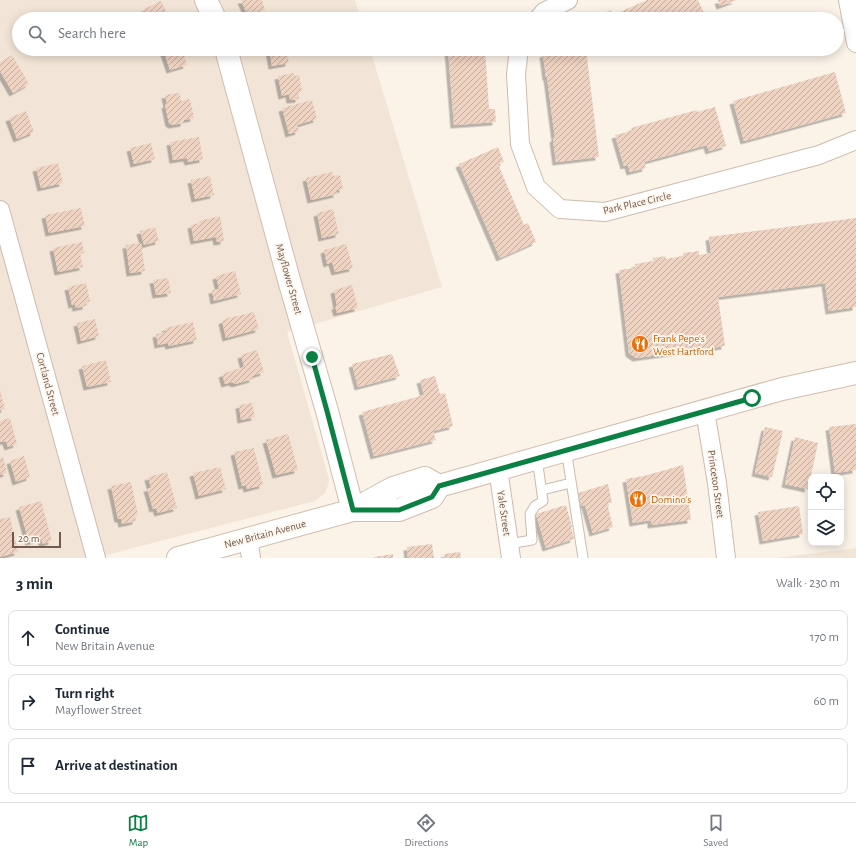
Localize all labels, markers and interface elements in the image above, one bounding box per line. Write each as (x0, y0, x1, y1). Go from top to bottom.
search box (12, 12, 844, 56)
icon: search (26, 23, 48, 45)
text: Search here (58, 26, 126, 41)
street label: Park Place Circle (602, 190, 672, 216)
street label: Mayflower Street (274, 242, 305, 316)
place label: Frank Pepe's West Hartford (653, 333, 714, 357)
restaurant icon: Frank Pepe's West Hartford (630, 334, 650, 354)
route end (303, 348, 321, 366)
street label: Cortland Street (34, 351, 62, 417)
route start (743, 389, 761, 407)
street label: Princeton Street (706, 449, 726, 519)
map controls (808, 474, 844, 546)
button: locate (808, 474, 844, 510)
restaurant icon: Domino's (628, 489, 648, 509)
street label: Yale Street (495, 490, 513, 537)
place label: Domino's (651, 494, 691, 505)
button: layers (808, 510, 844, 546)
street label: New Britain Avenue (223, 518, 307, 550)
scale bar (12, 530, 61, 549)
text: 20 m (18, 533, 39, 544)
text: 3 min (16, 575, 53, 592)
text: Walk · 230 m (776, 577, 840, 590)
text: Continue (55, 622, 110, 637)
icon: ahead (17, 627, 39, 649)
text: 170 m (810, 631, 839, 644)
text: New Britain Avenue (55, 640, 155, 653)
text: Turn right (55, 686, 114, 701)
icon: right (17, 691, 39, 713)
text: 60 m (813, 695, 839, 708)
text: Mayflower Street (55, 704, 142, 717)
icon: arrive (17, 755, 39, 777)
text: Arrive at destination (55, 758, 178, 773)
tab: Map (127, 812, 149, 849)
tab: Directions (404, 812, 448, 849)
tab: Saved (703, 812, 728, 849)

